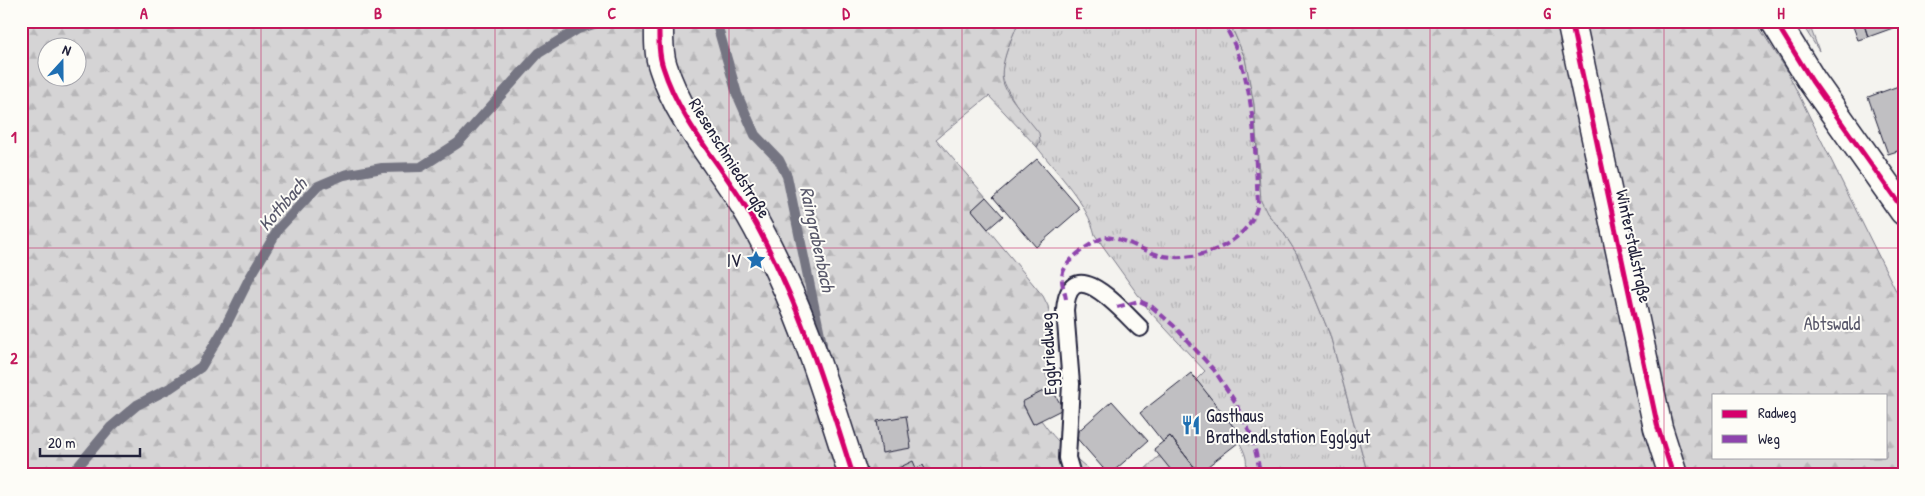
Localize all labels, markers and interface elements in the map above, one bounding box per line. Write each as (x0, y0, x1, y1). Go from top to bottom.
text: A (140, 2, 148, 24)
text: B (374, 2, 382, 24)
text: C (608, 2, 617, 24)
text: D (842, 2, 850, 24)
text: E (1075, 2, 1083, 24)
text: F (1309, 2, 1317, 24)
text: G (1543, 2, 1551, 24)
text: H (1777, 2, 1785, 24)
north arrow (38, 38, 88, 88)
text: N (60, 39, 74, 60)
street label: Riesenschmiedstraße (683, 93, 777, 223)
text: 1 (11, 126, 17, 148)
water label: Kothbach (252, 170, 314, 236)
water label: Raingrabenbach (794, 184, 842, 296)
street label: Winterstallstraße (1610, 187, 1658, 305)
place label: IV (727, 248, 742, 273)
place icon: IV (745, 249, 767, 271)
park label: Abtswald (1804, 311, 1860, 336)
street label: Egglriedlweg (1033, 312, 1063, 396)
text: 2 (10, 347, 18, 369)
legend (1712, 394, 1888, 458)
text: Radweg (1758, 402, 1796, 423)
place label: Gasthaus Brathendlstation Egglgut (1206, 403, 1371, 449)
restaurant icon: Gasthaus Brathendlstation Egglgut (1180, 414, 1202, 436)
scale bar (40, 426, 140, 458)
text: Weg (1758, 428, 1780, 449)
text: 20 m (48, 432, 75, 453)

